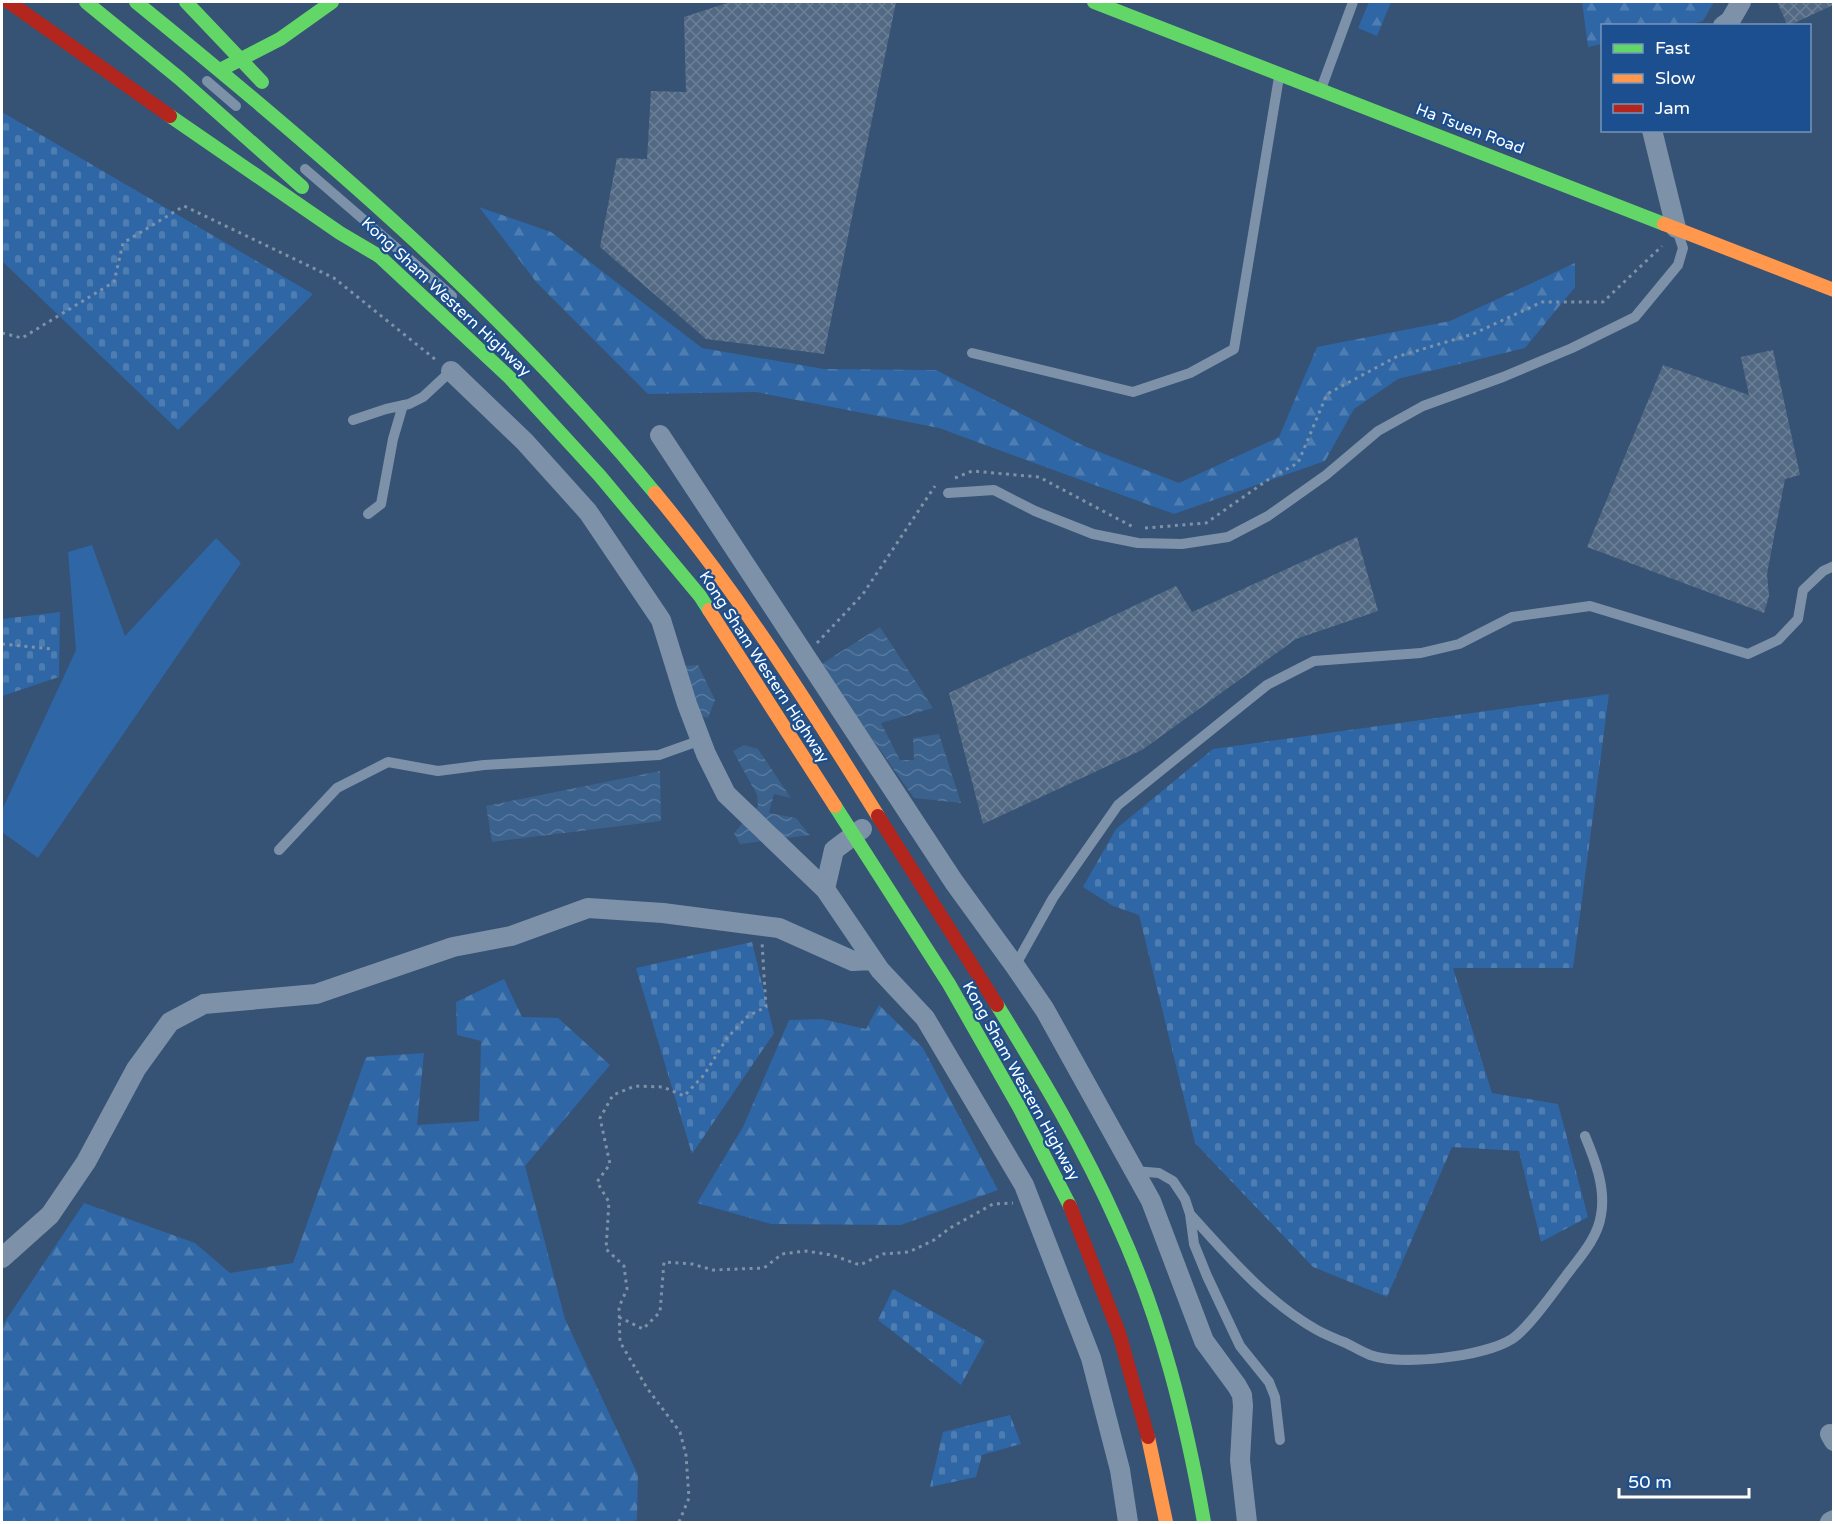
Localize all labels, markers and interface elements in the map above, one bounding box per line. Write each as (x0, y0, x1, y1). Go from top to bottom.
legend (1601, 24, 1811, 132)
text: Fast (1655, 37, 1690, 59)
text: Slow (1655, 67, 1696, 89)
text: Jam (1655, 97, 1690, 119)
street label: Ha Tsuen Road (1413, 99, 1527, 159)
street label: Kong Sham Western Highway (357, 213, 535, 381)
street label: Kong Sham Western Highway (694, 567, 834, 767)
street label: Kong Sham Western Highway (958, 978, 1084, 1184)
scale bar (1619, 1461, 1750, 1499)
text: 50 m (1628, 1471, 1672, 1493)

